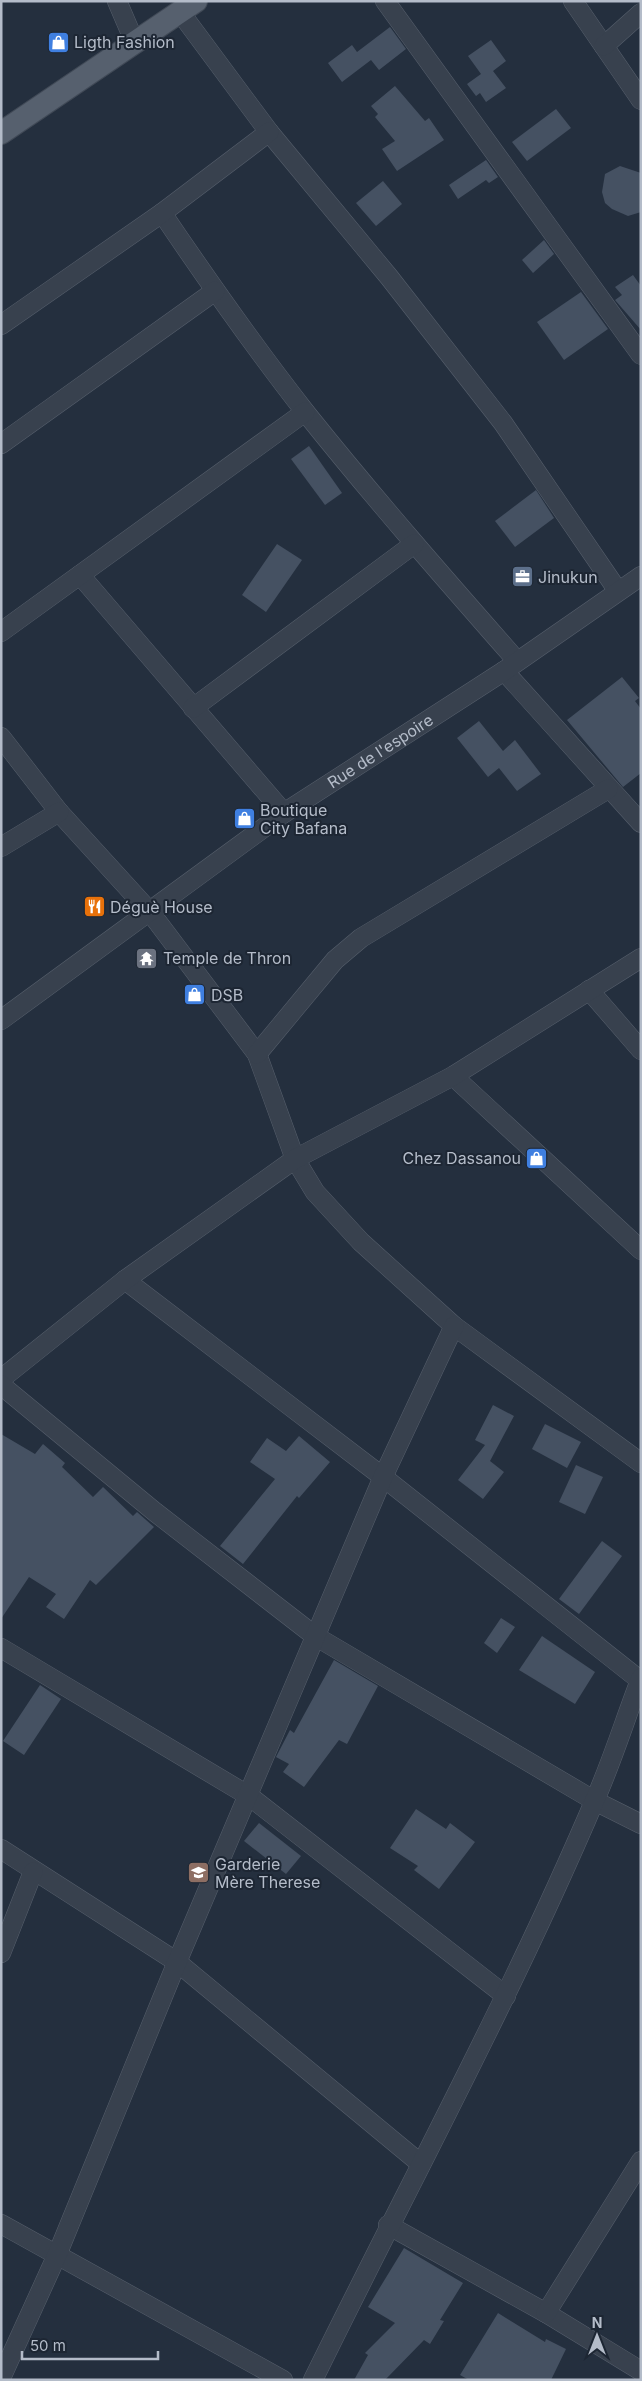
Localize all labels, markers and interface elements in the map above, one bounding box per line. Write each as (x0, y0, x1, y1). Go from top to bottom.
shop icon: Ligth Fashion (46, 30, 70, 54)
place label: Ligth Fashion (74, 32, 175, 52)
office icon: Jinukun (510, 565, 534, 589)
place label: Jinukun (538, 567, 598, 587)
street label: Rue de l'espoire (324, 710, 437, 792)
place label: Boutique City Bafana (260, 800, 347, 838)
shop icon: Boutique City Bafana (232, 807, 256, 831)
restaurant icon: Déguè House (82, 895, 106, 919)
place label: Déguè House (110, 897, 213, 917)
temple icon: Temple de Thron (135, 946, 159, 970)
place label: Temple de Thron (163, 948, 291, 968)
shop icon: DSB (183, 983, 207, 1007)
place label: DSB (211, 985, 243, 1005)
shop icon: Chez Dassanou (525, 1146, 549, 1170)
place label: Chez Dassanou (403, 1148, 521, 1168)
place label: Garderie Mère Therese (215, 1854, 320, 1892)
school or university icon: Garderie Mère Therese (187, 1861, 211, 1885)
north arrow (572, 2311, 622, 2361)
text: N (592, 2314, 602, 2331)
scale bar (22, 2328, 159, 2360)
text: 50 m (30, 2336, 66, 2355)

